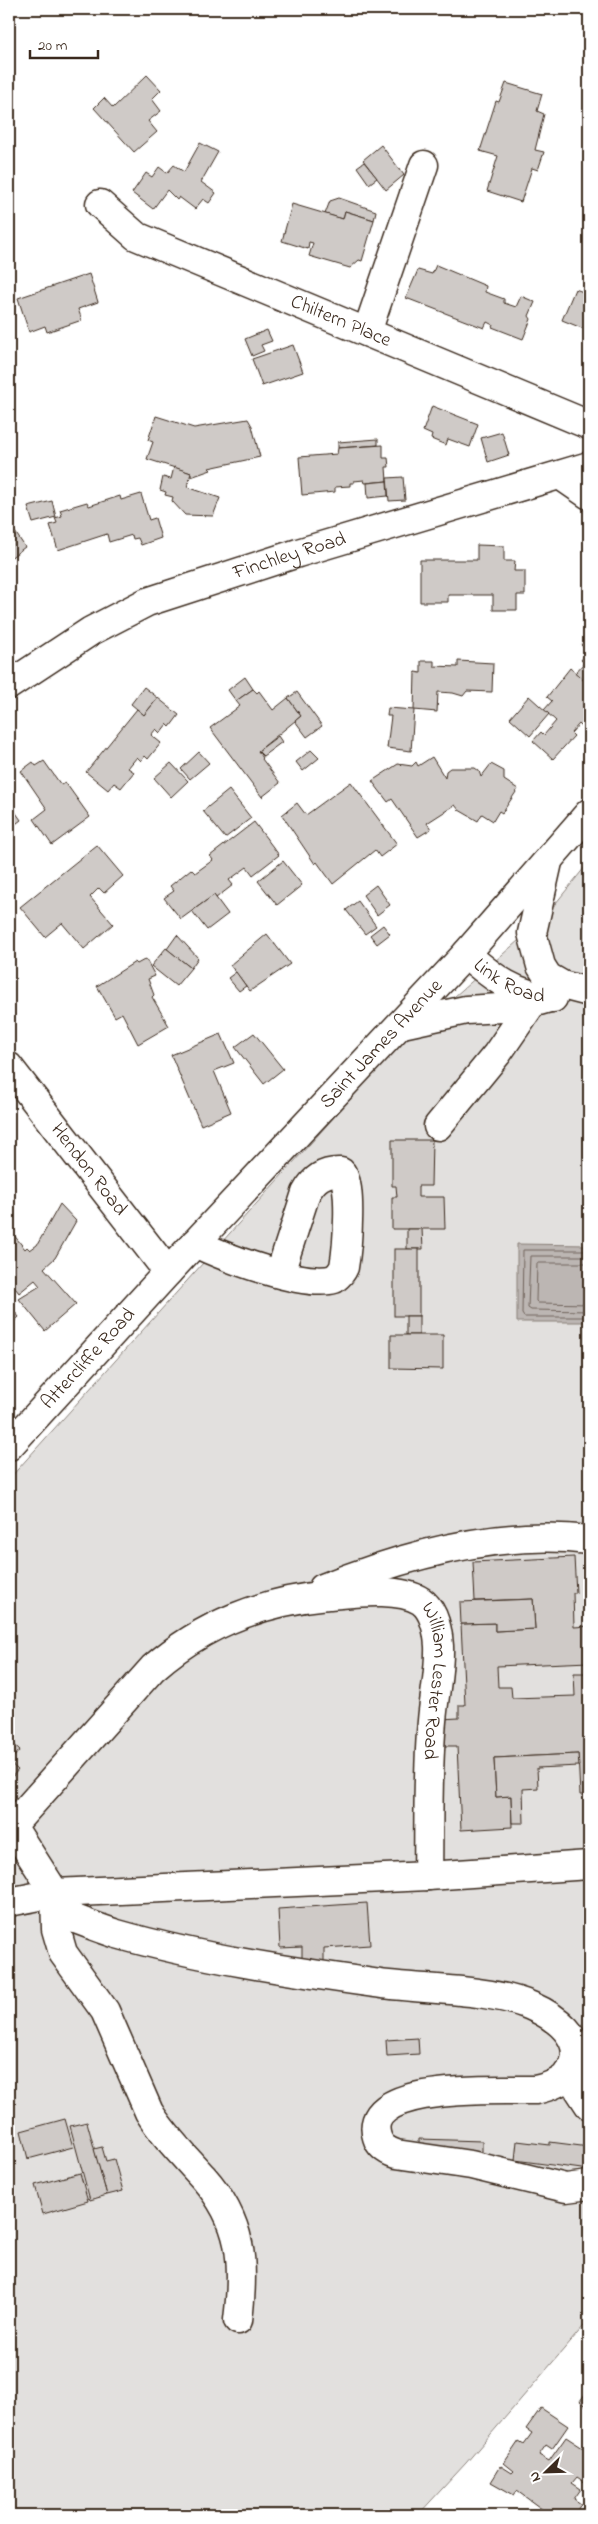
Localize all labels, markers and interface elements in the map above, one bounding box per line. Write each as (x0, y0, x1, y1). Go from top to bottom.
scale bar (30, 28, 98, 60)
text: 20 m (38, 35, 68, 57)
street label: Chiltern Place (286, 287, 396, 355)
street label: Finchley Road (228, 525, 350, 588)
street label: Link Road (467, 951, 547, 1012)
street label: Saint James Avenue (313, 973, 450, 1116)
street label: Hendon Road (43, 1117, 134, 1222)
street label: Attercliffe Road (34, 1302, 143, 1416)
street label: William Lester Road (413, 1597, 454, 1760)
north arrow (520, 2446, 570, 2496)
text: N (524, 2468, 547, 2485)

